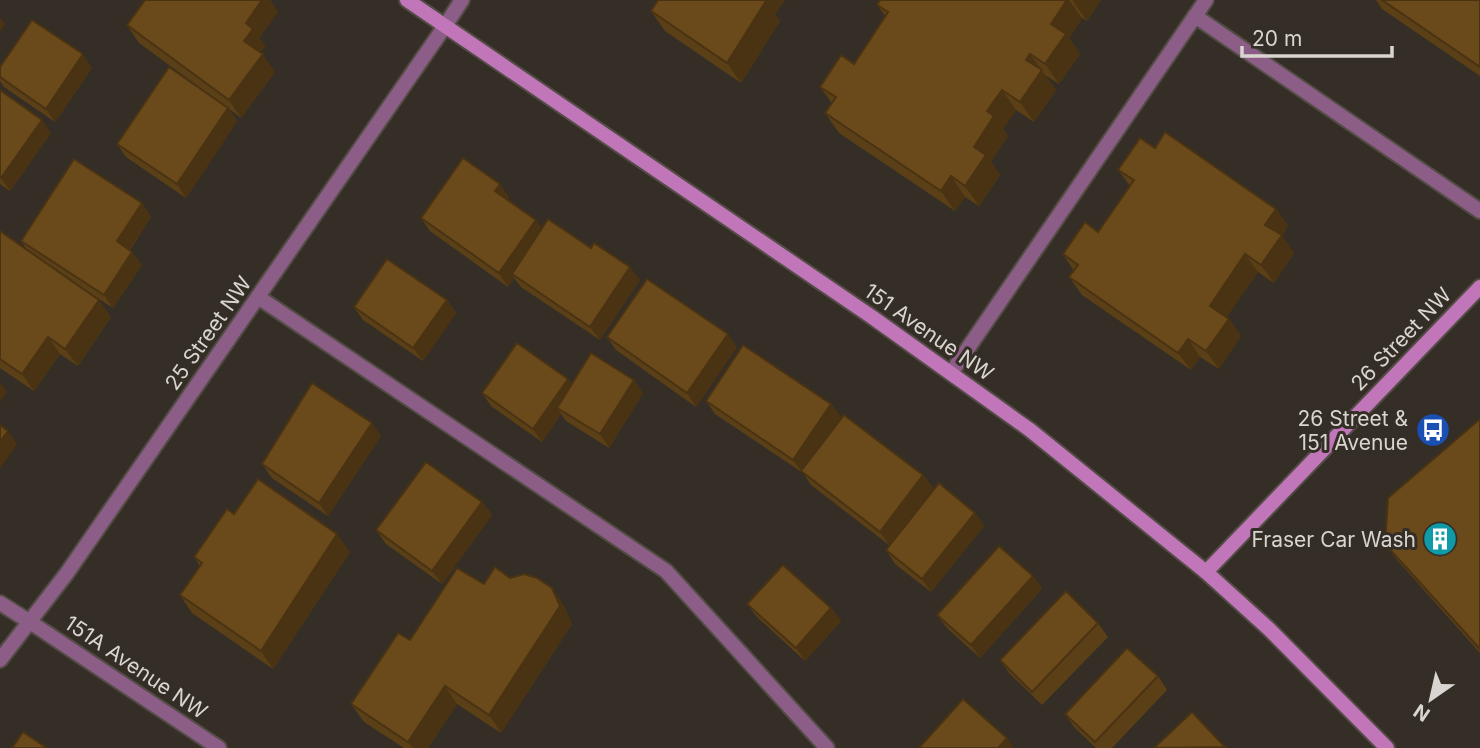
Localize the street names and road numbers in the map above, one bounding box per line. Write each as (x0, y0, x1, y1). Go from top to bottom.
street label: 25 Street NW (160, 271, 257, 395)
street label: 151 Avenue NW (860, 278, 999, 386)
street label: 26 Street NW (1346, 282, 1457, 396)
street label: 151A Avenue NW (60, 610, 212, 724)

